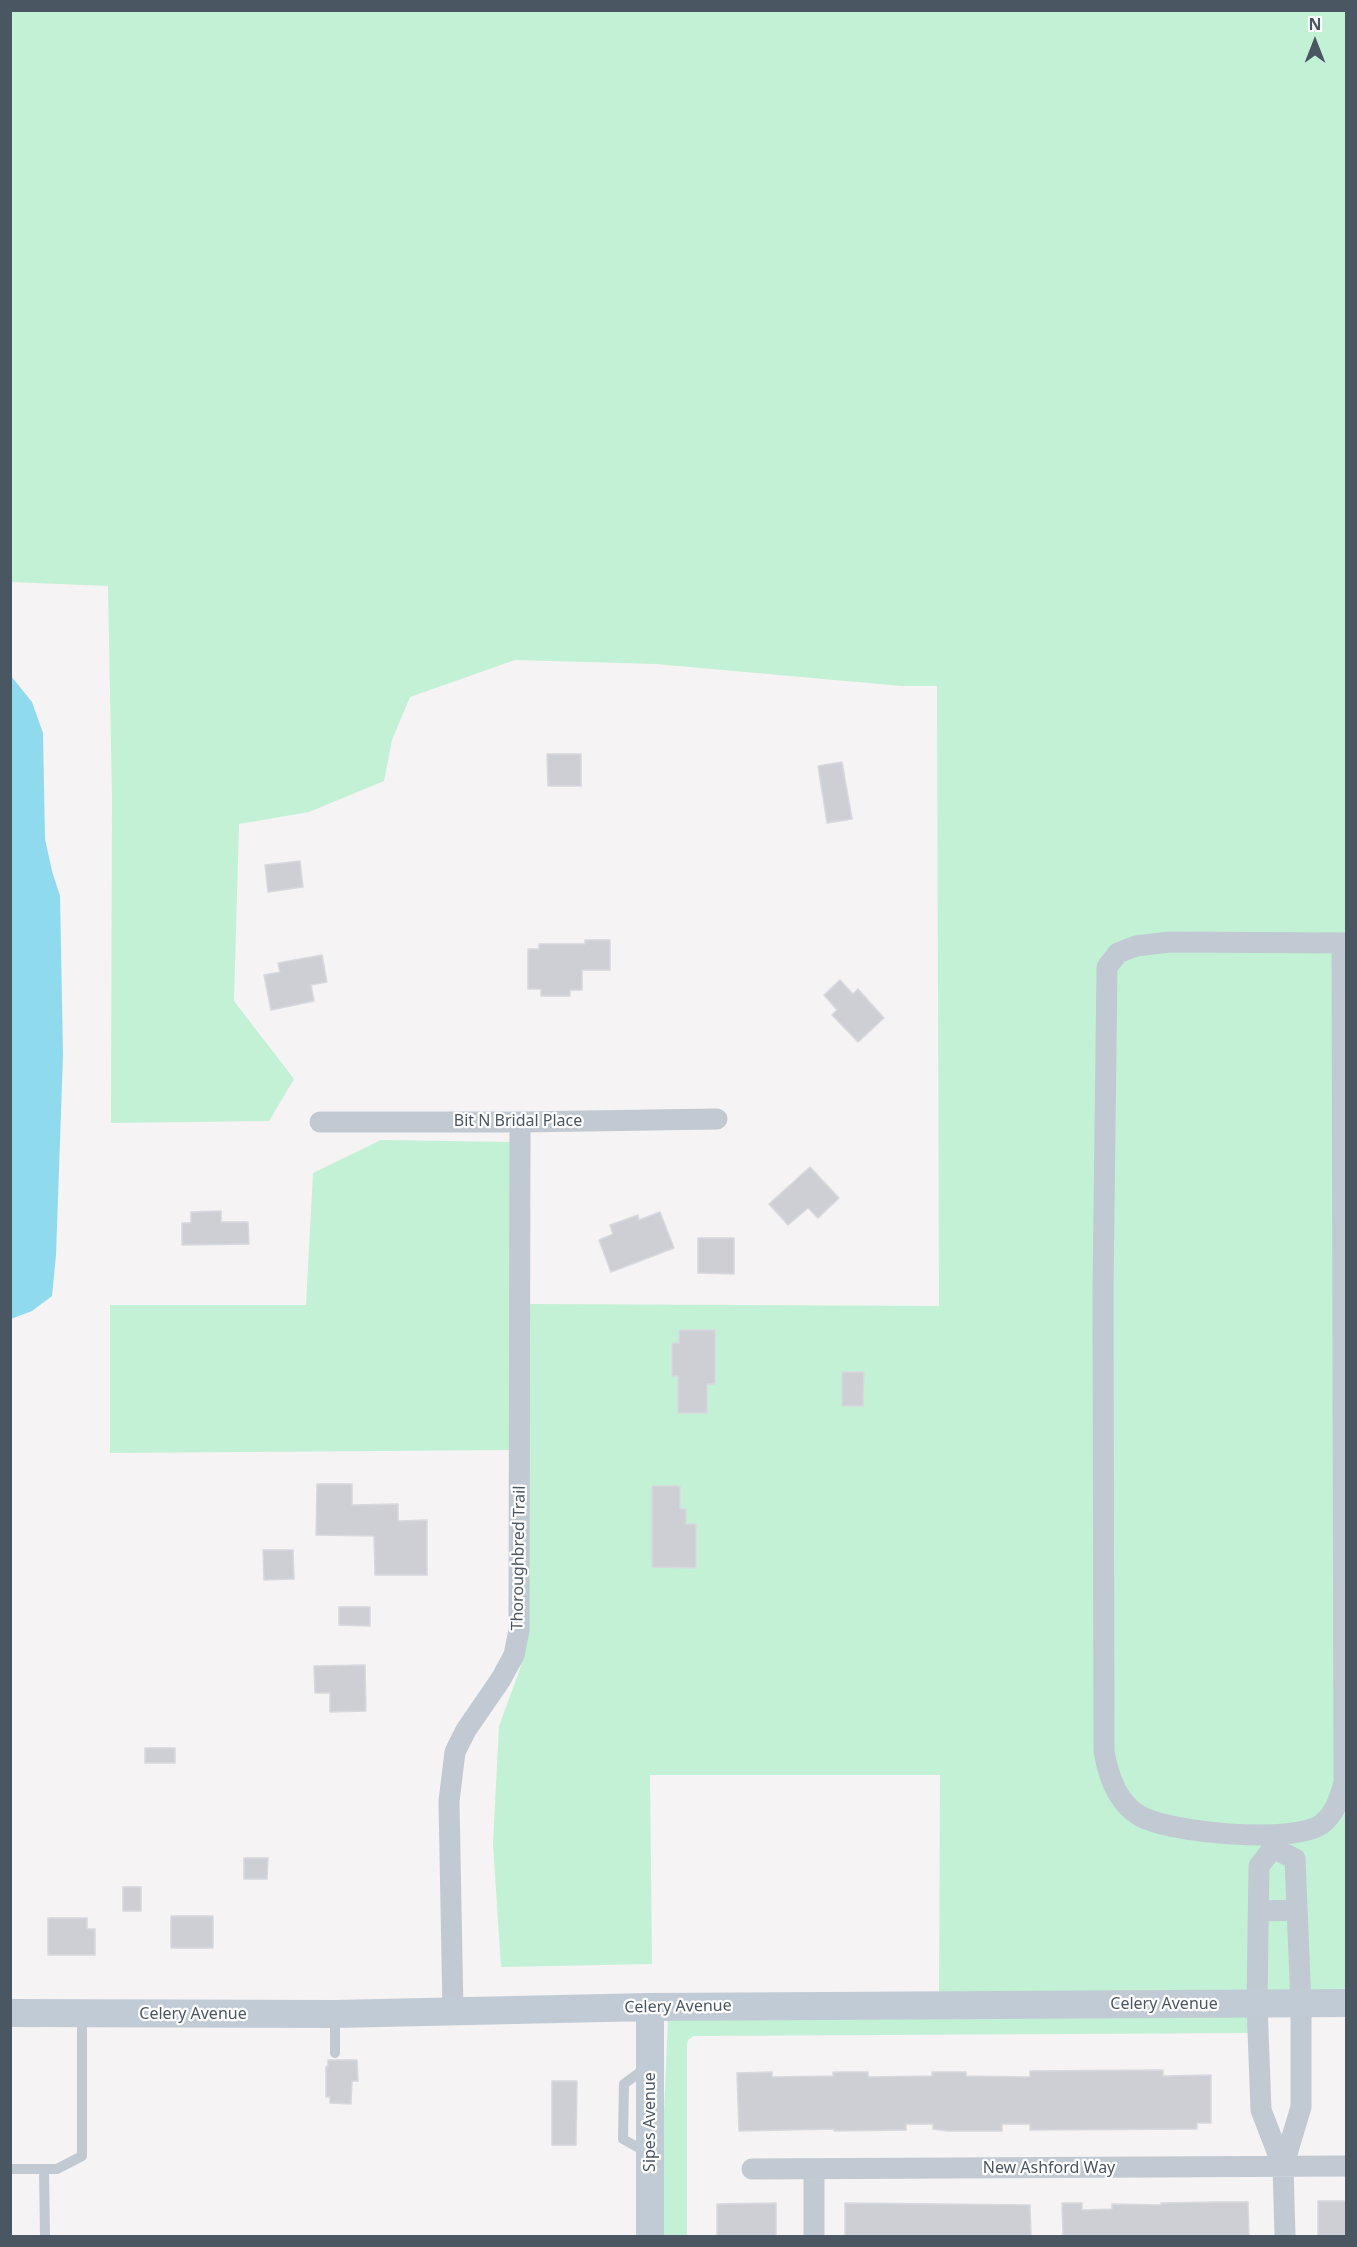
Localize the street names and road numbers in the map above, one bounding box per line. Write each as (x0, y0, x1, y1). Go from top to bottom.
street label: Bit N Bridal Place (454, 1111, 582, 1131)
street label: Thoroughbred Trail (508, 1485, 530, 1631)
street label: Celery Avenue (1110, 1994, 1218, 2014)
street label: Celery Avenue (624, 1996, 732, 2018)
street label: Celery Avenue (139, 2004, 247, 2024)
street label: Sipes Avenue (640, 2072, 660, 2172)
street label: New Ashford Way (983, 2158, 1115, 2178)

